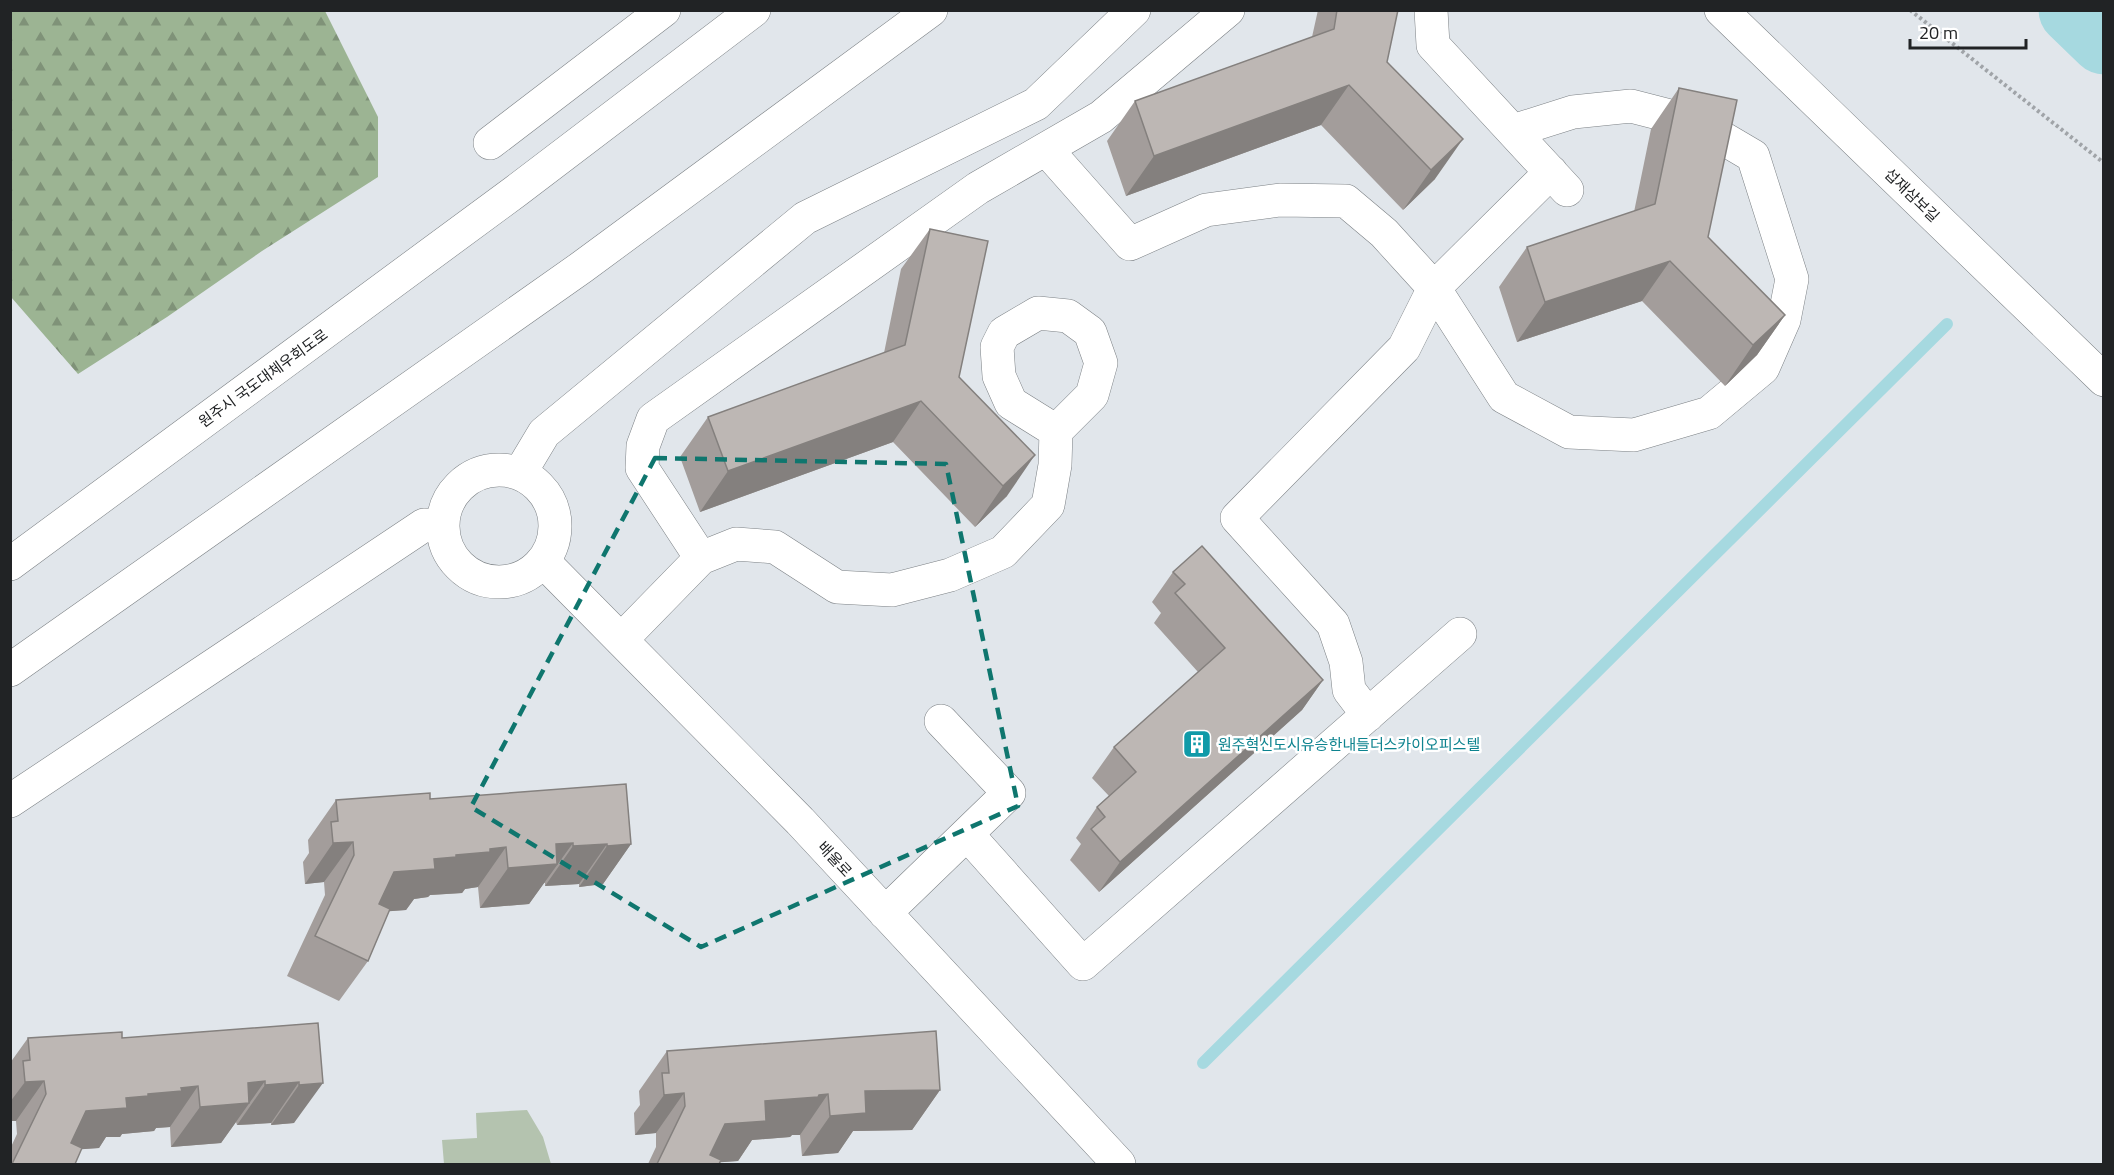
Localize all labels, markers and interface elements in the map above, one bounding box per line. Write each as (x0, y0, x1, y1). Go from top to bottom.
scale bar (1910, 12, 2026, 50)
text: 20 m (1919, 19, 1958, 46)
street label: 섭재삼보길 (1879, 163, 1945, 227)
street label: 원주시 국도대체우회도로 (193, 323, 333, 433)
building icon: 원주혁신도시유승한내들더스카이오피스텔 (1181, 728, 1213, 760)
place label: 원주혁신도시유승한내들더스카이오피스텔 (1218, 733, 1480, 756)
street label: 배울로 (812, 836, 858, 882)

